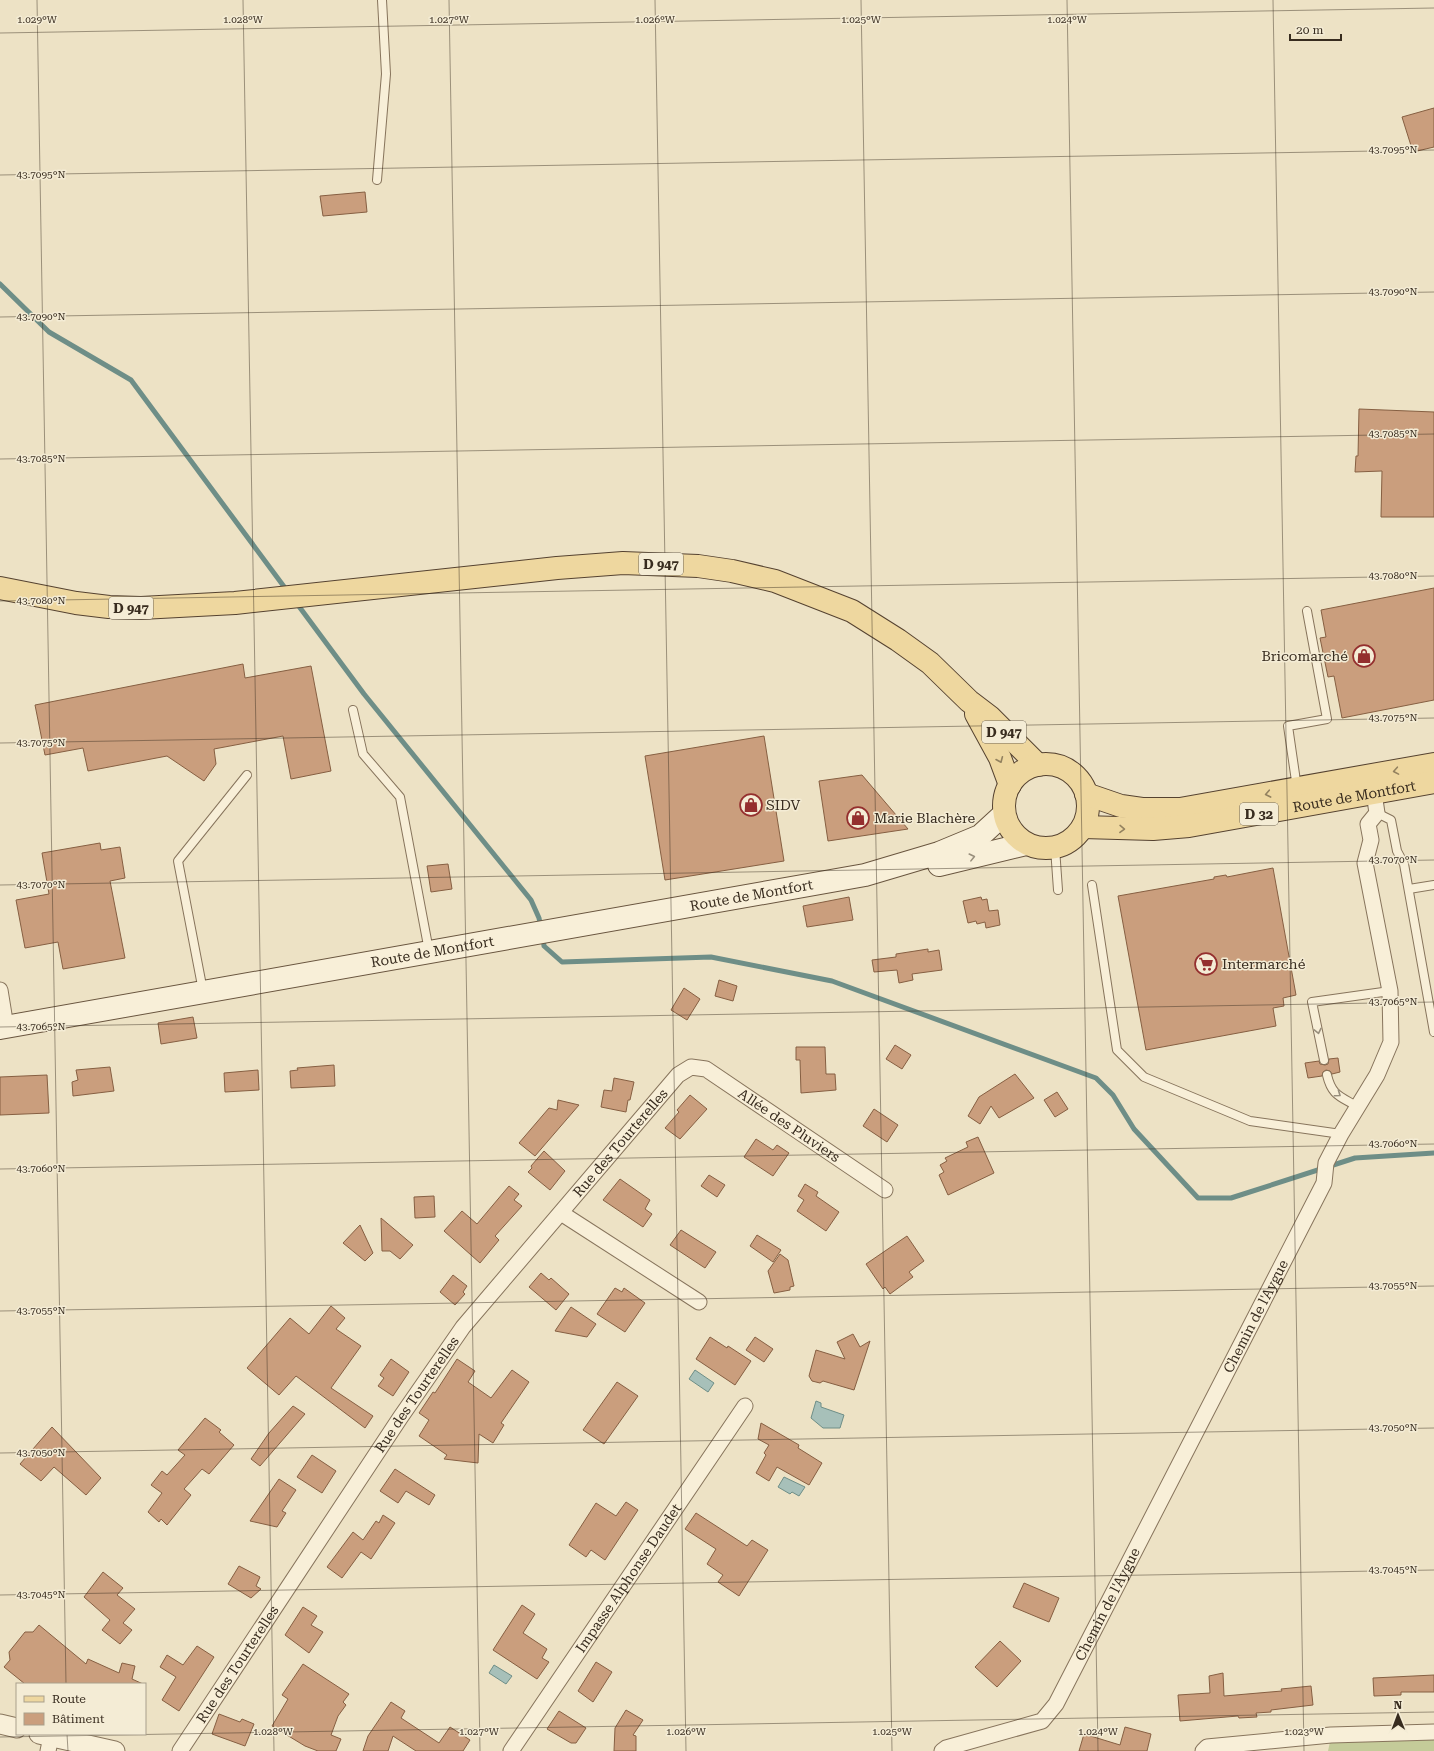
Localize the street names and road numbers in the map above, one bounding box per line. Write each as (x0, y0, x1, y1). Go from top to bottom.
road number: D 947 (639, 553, 683, 575)
road number: D 947 (109, 597, 153, 619)
road number: D 947 (982, 721, 1026, 743)
street label: Route de Montfort (1291, 777, 1417, 815)
road number: D 32 (1240, 803, 1278, 825)
street label: Route de Montfort (689, 876, 814, 914)
street label: Route de Montfort (369, 933, 495, 970)
street label: Rue des Tourterelles (570, 1085, 671, 1200)
street label: Allée des Pluviers (735, 1085, 843, 1166)
street label: Chemin de l'Aygue (1220, 1257, 1291, 1375)
street label: Rue des Tourterelles (371, 1333, 462, 1455)
street label: Impasse Alphonse Daudet (572, 1501, 684, 1655)
street label: Chemin de l'Aygue (1072, 1545, 1143, 1663)
street label: Rue des Tourterelles (193, 1602, 282, 1726)

